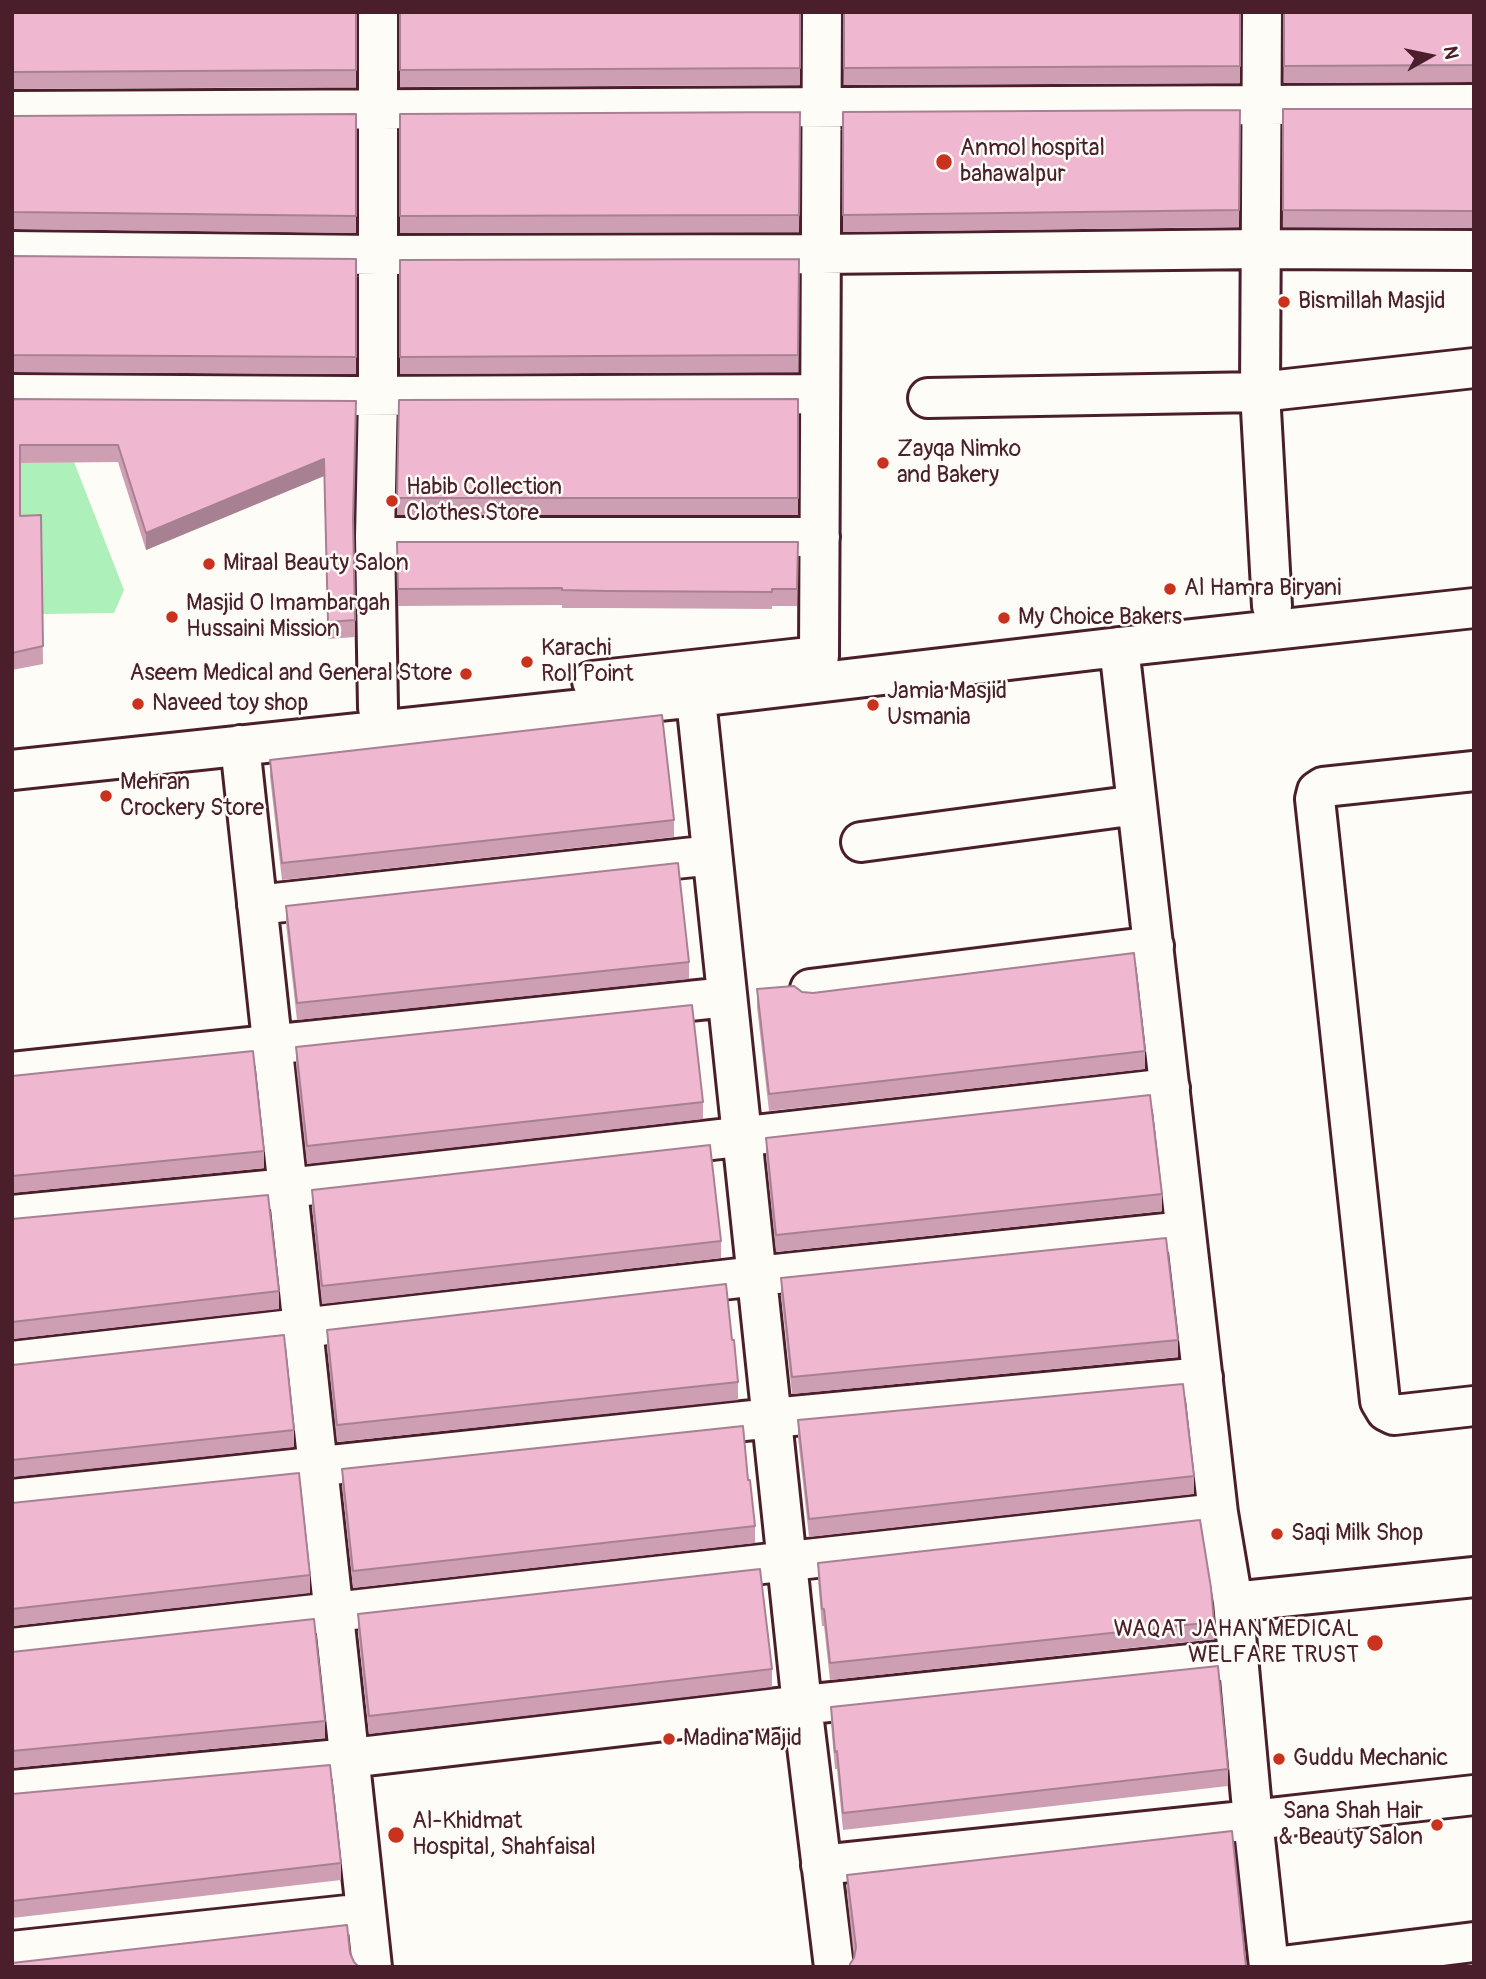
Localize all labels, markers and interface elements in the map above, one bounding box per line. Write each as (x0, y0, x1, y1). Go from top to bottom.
north arrow (1395, 21, 1465, 91)
text: N (1438, 44, 1464, 61)
place label: Anmol hospital bahawalpur (960, 135, 1105, 189)
marker: Anmol hospital bahawalpur (934, 152, 954, 172)
place label: Bismillah Masjid (1298, 288, 1446, 316)
marker: Bismillah Masjid (1276, 294, 1292, 310)
place label: Zayqa Nimko and Bakery (897, 436, 1021, 490)
marker: Zayqa Nimko and Bakery (875, 455, 891, 471)
place label: Habib Collection Clothes Store (406, 474, 562, 528)
marker: Habib Collection Clothes Store (384, 493, 400, 509)
place label: Miraal Beauty Salon (223, 550, 409, 578)
marker: Miraal Beauty Salon (201, 556, 217, 572)
place label: Al Hamra Biryani (1184, 575, 1341, 603)
marker: Al Hamra Biryani (1162, 581, 1178, 597)
place label: Masjid O Imambargah Hussaini Mission (186, 590, 390, 644)
place label: My Choice Bakers (1018, 604, 1182, 632)
marker: Masjid O Imambargah Hussaini Mission (164, 609, 180, 625)
marker: My Choice Bakers (996, 610, 1012, 626)
place label: Karachi Roll Point (541, 635, 634, 689)
marker: Karachi Roll Point (519, 654, 535, 670)
place label: Aseem Medical and General Store (130, 660, 452, 688)
marker: Aseem Medical and General Store (458, 666, 474, 682)
place label: Jamia Masjid Usmania (887, 678, 1007, 732)
place label: Naveed toy shop (152, 690, 308, 718)
marker: Naveed toy shop (130, 696, 146, 712)
marker: Jamia Masjid Usmania (865, 697, 881, 713)
place label: Mehran Crockery Store (120, 769, 264, 823)
marker: Mehran Crockery Store (98, 788, 114, 804)
place label: Saqi Milk Shop (1291, 1520, 1423, 1548)
marker: Saqi Milk Shop (1269, 1526, 1285, 1542)
place label: WAQAT JAHAN MEDICAL WELFARE TRUST (1113, 1616, 1359, 1670)
marker: WAQAT JAHAN MEDICAL WELFARE TRUST (1365, 1633, 1385, 1653)
place label: Madina Majid (683, 1725, 802, 1753)
marker: Madina Majid (661, 1731, 677, 1747)
place label: Guddu Mechanic (1293, 1745, 1448, 1773)
marker: Guddu Mechanic (1271, 1751, 1287, 1767)
place label: Sana Shah Hair & Beauty Salon (1279, 1798, 1423, 1852)
place label: Al-Khidmat Hospital, Shahfaisal (412, 1808, 596, 1862)
marker: Sana Shah Hair & Beauty Salon (1429, 1817, 1445, 1833)
marker: Al-Khidmat Hospital, Shahfaisal (386, 1825, 406, 1845)

